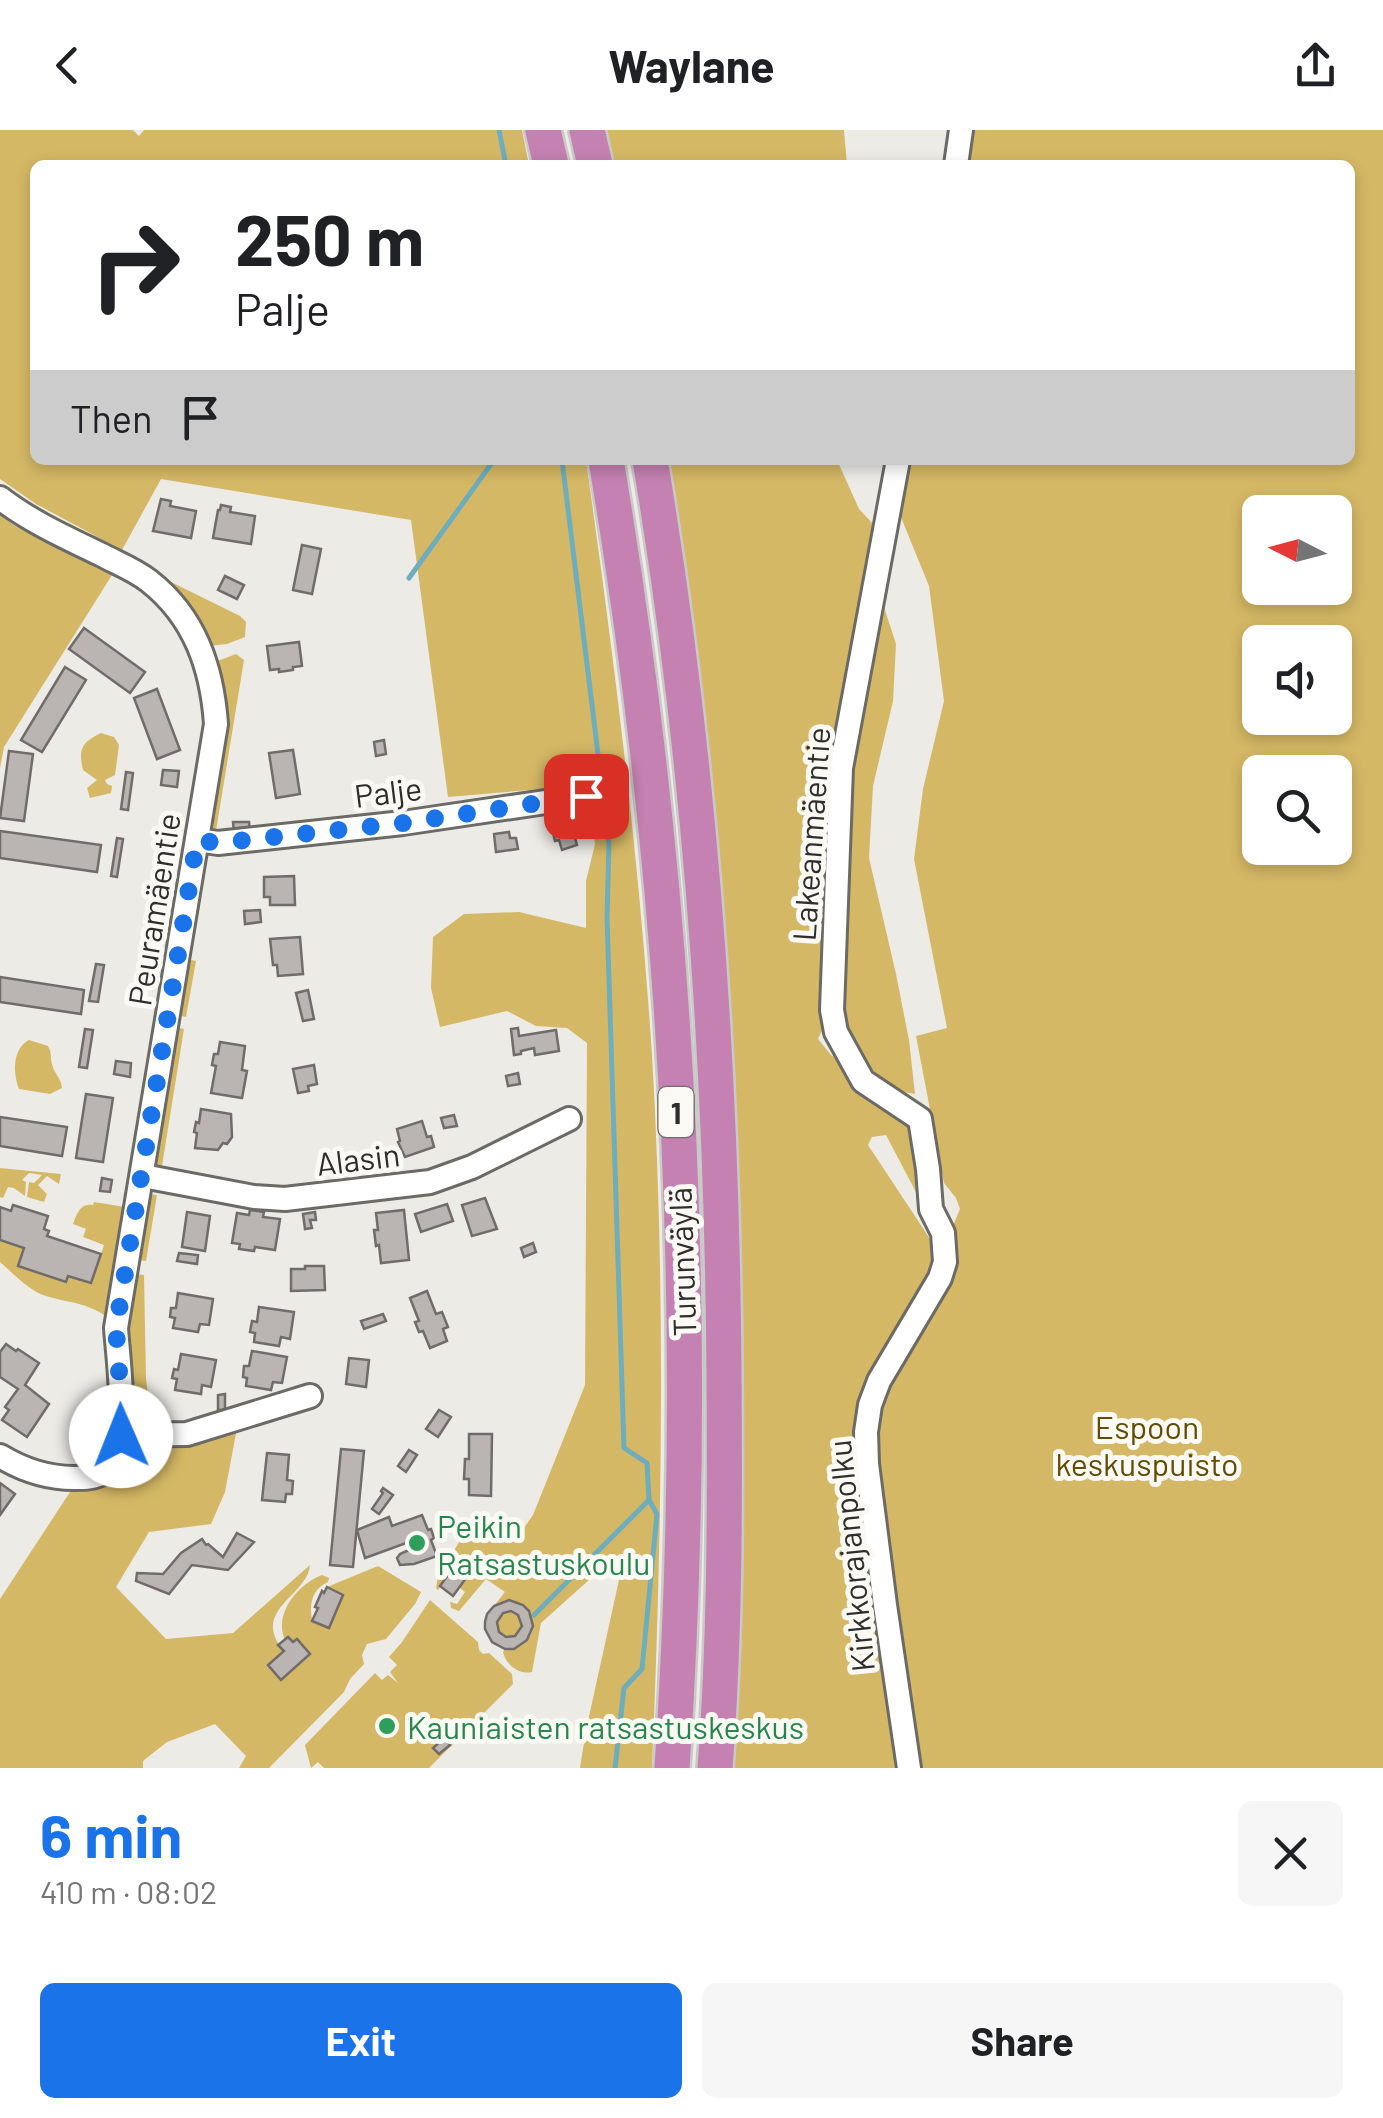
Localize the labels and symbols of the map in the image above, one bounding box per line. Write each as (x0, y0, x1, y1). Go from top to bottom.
north arrow (1242, 495, 1352, 605)
street label: Lakeanmäentie (784, 726, 836, 942)
pin (544, 754, 629, 839)
street label: Palje (352, 768, 424, 814)
street label: Peuramäentie (119, 810, 187, 1008)
road number: 1 (658, 1087, 694, 1137)
street label: Alasin (314, 1134, 402, 1182)
street label: Turunväylä (659, 1187, 703, 1337)
position arrow (69, 1384, 173, 1488)
park label: Espoon keskuspuisto (1055, 1407, 1239, 1482)
street label: Kirkkorajanpolku (819, 1438, 881, 1674)
place label: Peikin Ratsastuskoulu (437, 1506, 650, 1581)
marker: Peikin Ratsastuskoulu (406, 1532, 428, 1554)
place label: Kauniaisten ratsastuskeskus (407, 1707, 804, 1745)
marker: Kauniaisten ratsastuskeskus (376, 1715, 398, 1737)

